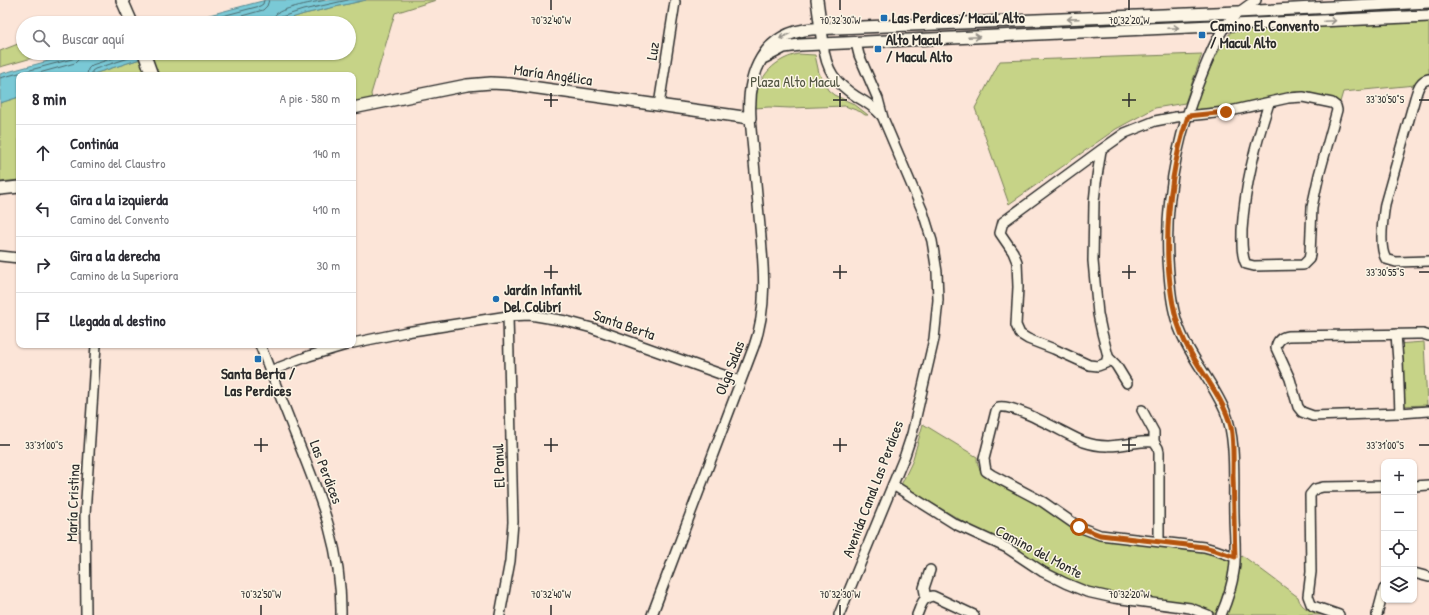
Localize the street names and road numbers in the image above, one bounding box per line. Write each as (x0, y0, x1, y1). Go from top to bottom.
street label: Luz (641, 40, 664, 61)
street label: María Angélica (512, 59, 594, 90)
street label: Santa Berta (590, 304, 658, 345)
street label: Olga Salas (710, 337, 750, 398)
street label: Avenida Canal Las Perdices (837, 417, 908, 560)
street label: Las Perdices (305, 437, 348, 507)
street label: El Panul (487, 444, 510, 488)
street label: María Cristina (61, 464, 84, 542)
street label: Camino del Monte (992, 520, 1087, 583)

